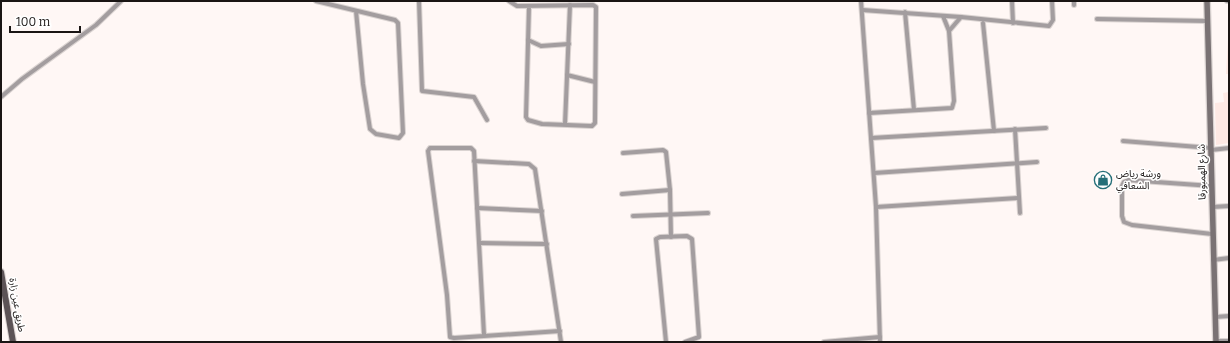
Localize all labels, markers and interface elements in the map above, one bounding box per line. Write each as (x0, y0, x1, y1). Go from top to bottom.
scale bar (10, 8, 80, 34)
text: 100 m (16, 15, 51, 29)
street label: شارع الهمبورقا (1196, 144, 1209, 200)
place label: ورشة رياض الشعافي (1116, 168, 1161, 193)
shop icon: ورشة رياض الشعافي (1093, 170, 1113, 190)
street label: طريق عين زارة (6, 277, 28, 333)

